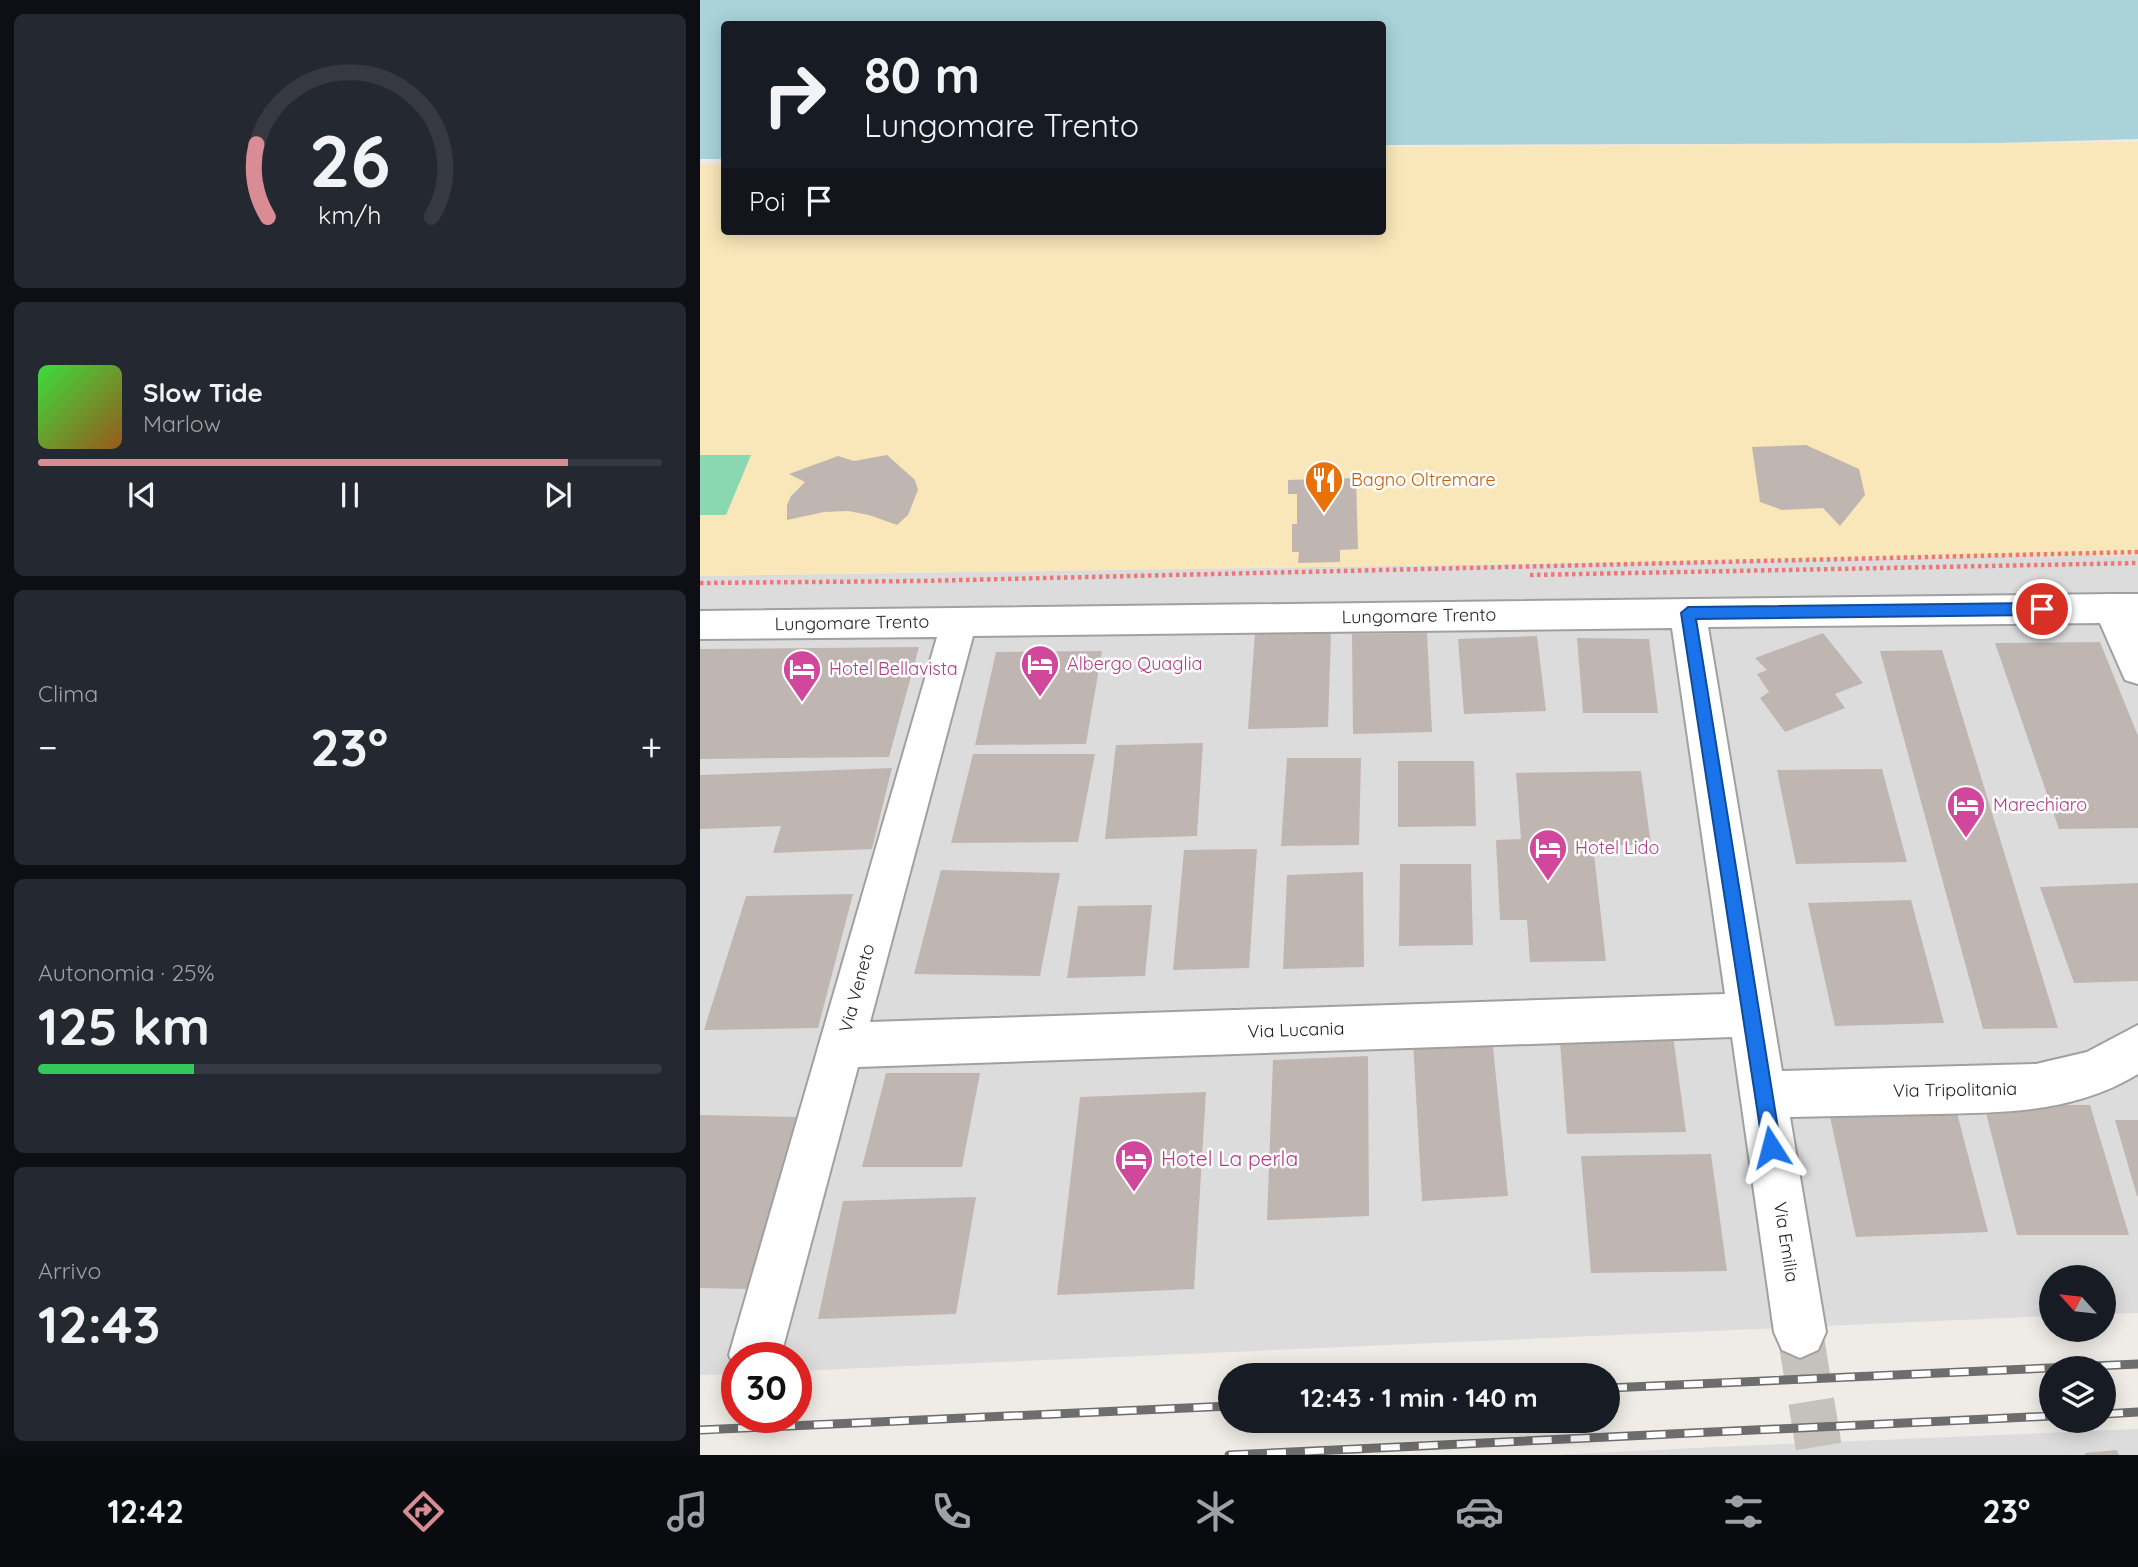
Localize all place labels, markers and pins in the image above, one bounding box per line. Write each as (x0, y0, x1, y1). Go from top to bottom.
restaurant icon: Bagno Oltremare (1303, 459, 1345, 514)
place label: Bagno Oltremare (1351, 468, 1496, 491)
pin (2012, 579, 2072, 639)
hotel icon: Albergo Quaglia (1019, 643, 1061, 698)
hotel icon: Hotel Bellavista (781, 648, 823, 703)
place label: Albergo Quaglia (1067, 652, 1202, 675)
place label: Hotel Bellavista (829, 657, 958, 680)
hotel icon: Marechiaro (1945, 784, 1987, 839)
place label: Marechiaro (1993, 793, 2087, 816)
hotel icon: Hotel Lido (1527, 827, 1569, 882)
place label: Hotel Lido (1575, 836, 1659, 859)
hotel icon: Hotel La perla (1113, 1138, 1155, 1193)
place label: Hotel La perla (1161, 1145, 1298, 1171)

